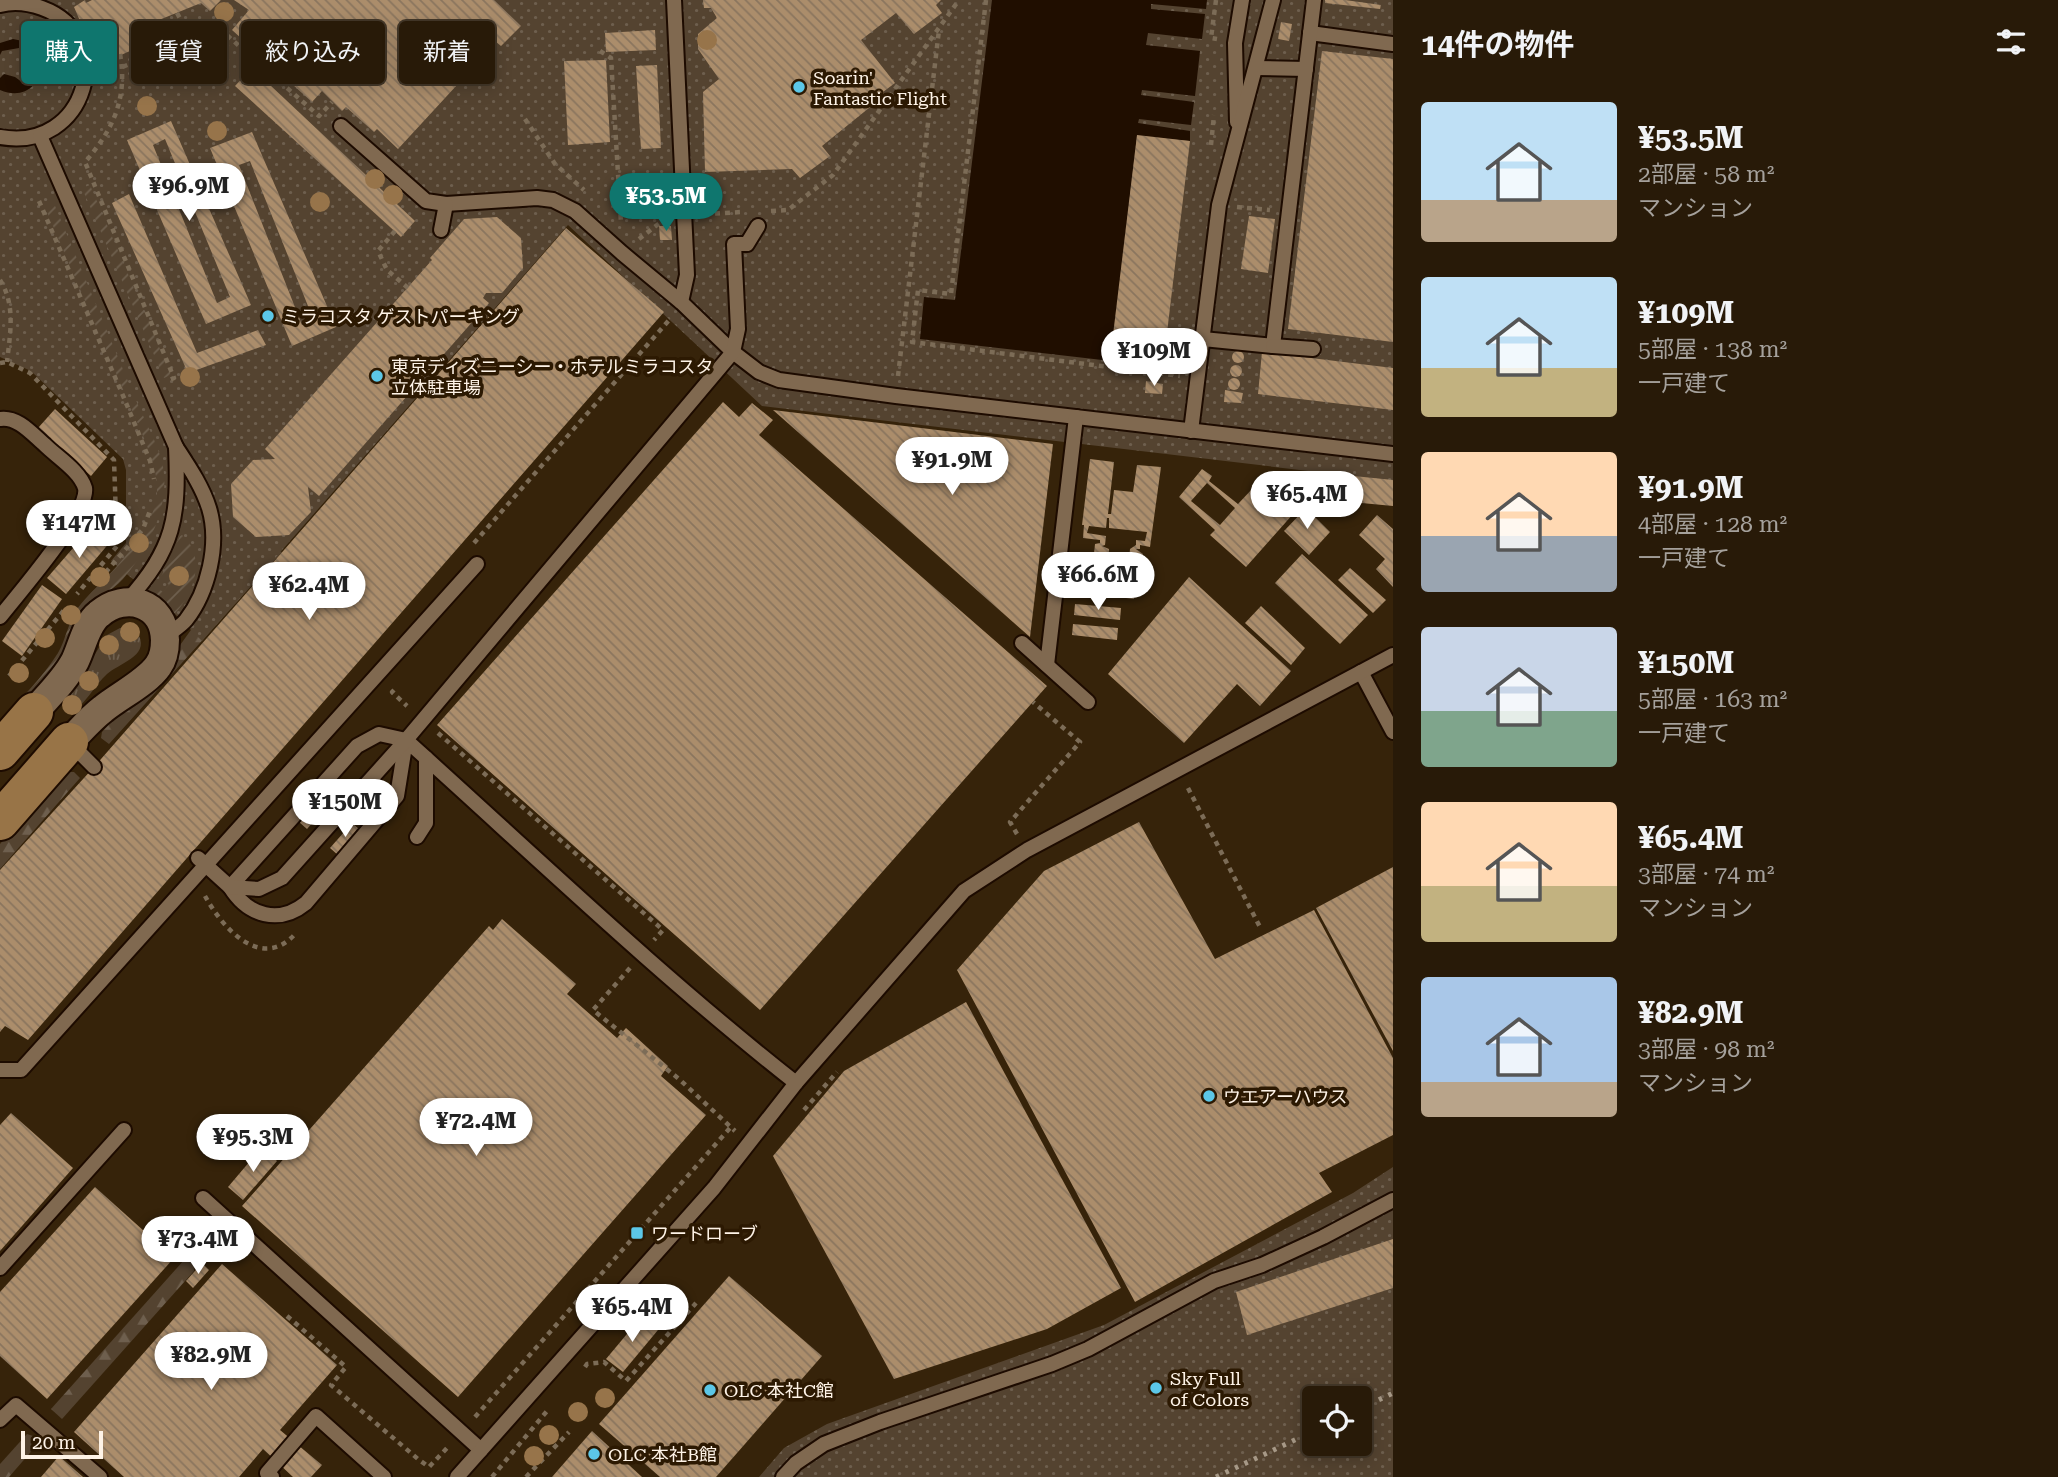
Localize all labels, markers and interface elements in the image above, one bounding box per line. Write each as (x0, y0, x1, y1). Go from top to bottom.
chip: 購入 (21, 21, 117, 84)
chip: 賃貸 (131, 21, 227, 84)
chip: 絞り込み (241, 21, 385, 84)
chip: 新着 (399, 21, 495, 84)
icon: filters (1992, 23, 2030, 61)
text: 14件の物件 (1421, 27, 1575, 62)
place label: Soarin' Fantastic Flight (813, 67, 947, 109)
marker: Soarin' Fantastic Flight (791, 79, 807, 95)
text: ¥53.5M (1638, 120, 1744, 155)
icon: home (1477, 130, 1561, 214)
text: 2部屋 · 58 m² (1638, 161, 1774, 188)
pin: ¥96.9M (132, 164, 246, 223)
text: ¥96.9M (149, 172, 229, 199)
pin: ¥53.5M (609, 174, 723, 233)
text: ¥53.5M (626, 182, 706, 209)
text: マンション (1638, 195, 1753, 222)
text: ¥109M (1638, 295, 1734, 330)
icon: home (1477, 305, 1561, 389)
place label: ミラコスタ ゲストパーキング (282, 306, 520, 327)
marker: ミラコスタ ゲストパーキング (260, 308, 276, 324)
pin: ¥109M (1105, 328, 1203, 388)
text: 5部屋 · 138 m² (1638, 336, 1787, 363)
text: ¥109M (1117, 337, 1191, 364)
place label: 東京ディズニーシー・ホテルミラコスタ 立体駐車場 (391, 356, 713, 398)
marker: 東京ディズニーシー・ホテルミラコスタ 立体駐車場 (369, 368, 385, 384)
text: 一戸建て (1638, 370, 1730, 397)
pin: ¥91.9M (895, 438, 1009, 497)
text: ¥91.9M (912, 446, 992, 473)
text: ¥91.9M (1638, 470, 1744, 505)
pin: ¥65.4M (1250, 472, 1364, 531)
text: ¥65.4M (1267, 480, 1347, 507)
icon: home (1477, 480, 1561, 564)
pin: ¥147M (30, 500, 128, 560)
text: ¥147M (42, 509, 116, 536)
text: 4部屋 · 128 m² (1638, 511, 1787, 538)
text: 一戸建て (1638, 545, 1730, 572)
pin: ¥66.6M (1041, 552, 1155, 612)
text: ¥66.6M (1058, 561, 1138, 588)
pin: ¥62.4M (252, 562, 366, 622)
text: ¥62.4M (269, 571, 349, 598)
text: ¥150M (1638, 645, 1734, 680)
icon: home (1477, 655, 1561, 739)
text: 5部屋 · 163 m² (1638, 686, 1787, 713)
text: 一戸建て (1638, 720, 1730, 747)
pin: ¥150M (296, 780, 394, 839)
text: ¥150M (308, 788, 382, 815)
text: ¥65.4M (1638, 820, 1744, 855)
icon: home (1477, 830, 1561, 914)
text: 3部屋 · 74 m² (1638, 861, 1774, 888)
text: マンション (1638, 895, 1753, 922)
text: ¥82.9M (1638, 995, 1744, 1030)
icon: home (1477, 1005, 1561, 1089)
text: 3部屋 · 98 m² (1638, 1036, 1774, 1063)
text: マンション (1638, 1070, 1753, 1097)
place label: ウエアーハウス (1223, 1086, 1348, 1107)
marker: ウエアーハウス (1201, 1088, 1217, 1104)
pin: ¥72.4M (419, 1098, 533, 1158)
text: ¥72.4M (436, 1107, 516, 1134)
pin: ¥95.3M (196, 1114, 310, 1174)
text: ¥95.3M (213, 1123, 293, 1150)
pin: ¥73.4M (141, 1216, 255, 1276)
place label: ワードローブ (651, 1223, 758, 1244)
text: ¥73.4M (158, 1225, 238, 1252)
marker: ワードローブ (629, 1225, 645, 1241)
pin: ¥65.4M (575, 1284, 689, 1344)
text: ¥65.4M (592, 1293, 672, 1320)
pin: ¥82.9M (154, 1332, 268, 1392)
text: ¥82.9M (171, 1341, 251, 1368)
place label: Sky Full of Colors (1170, 1368, 1249, 1410)
place label: OLC 本社C館 (724, 1380, 834, 1401)
marker: Sky Full of Colors (1148, 1380, 1164, 1396)
marker: OLC 本社C館 (702, 1382, 718, 1398)
map controls (1302, 1386, 1372, 1456)
button: locate (1302, 1386, 1372, 1456)
scale bar (21, 1428, 103, 1460)
text: 20 m (32, 1431, 75, 1454)
place label: OLC 本社B館 (608, 1444, 717, 1465)
marker: OLC 本社B館 (586, 1446, 602, 1462)

